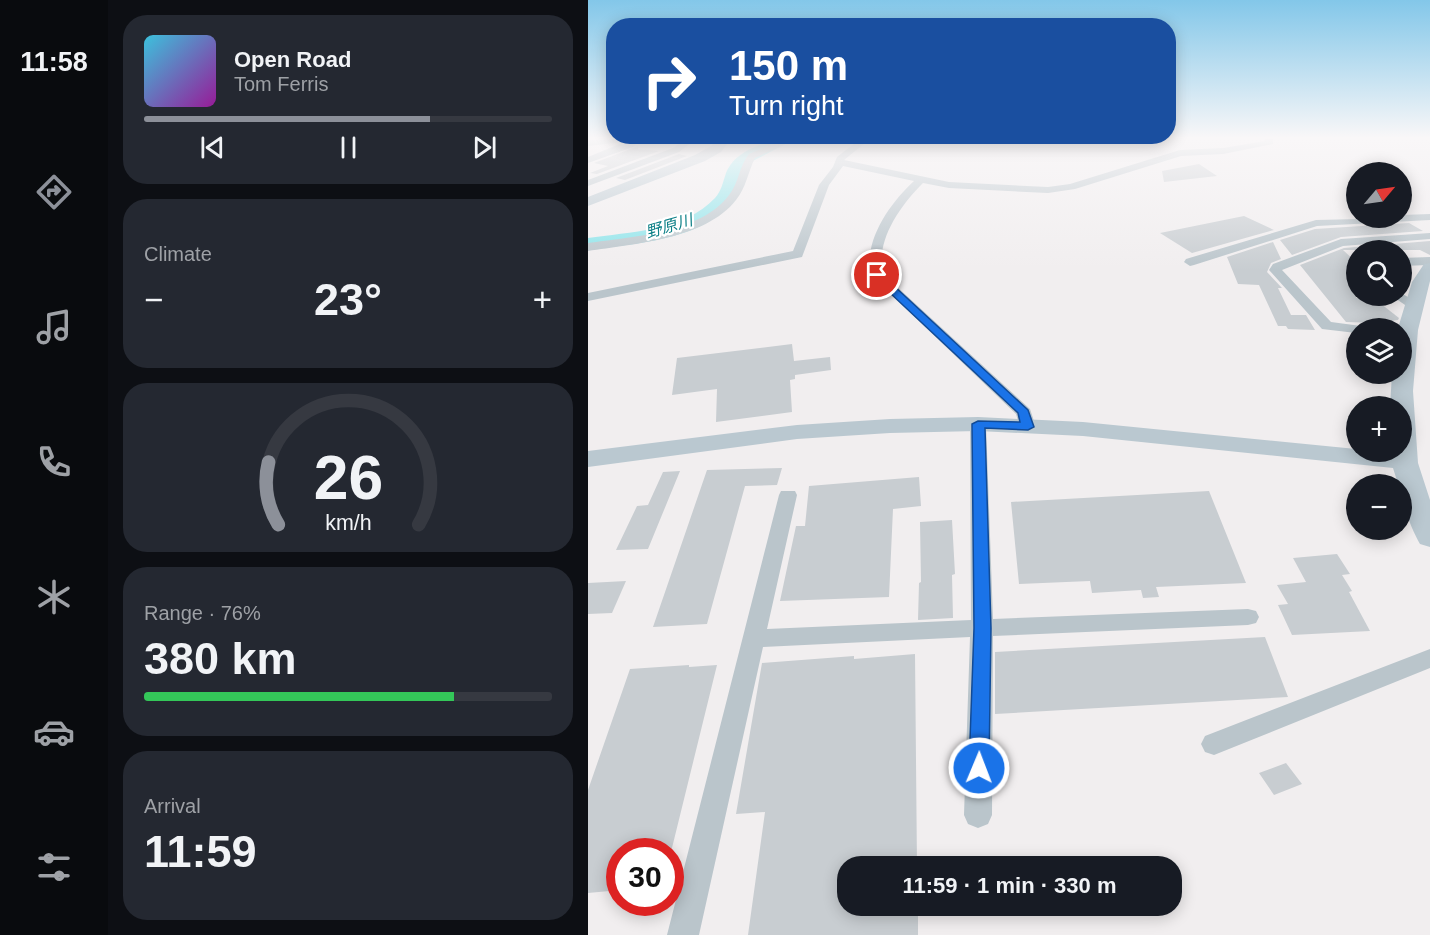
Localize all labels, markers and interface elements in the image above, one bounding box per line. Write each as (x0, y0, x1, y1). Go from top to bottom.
icon: right (630, 42, 708, 120)
text: 150 m (729, 42, 848, 89)
text: 11:58 (20, 47, 88, 77)
text: Open Road (234, 47, 351, 72)
text: Tom Ferris (234, 73, 328, 95)
text: Turn right (729, 91, 844, 121)
icon: previous (196, 131, 229, 164)
icon: pause (332, 131, 365, 164)
icon: next (468, 131, 501, 164)
north arrow (1346, 162, 1412, 228)
map controls (1346, 162, 1412, 540)
icon: directions (33, 171, 75, 213)
water label: 野原川 (644, 211, 696, 241)
button: search (1346, 240, 1412, 306)
text: Climate (144, 243, 212, 265)
pin (851, 249, 902, 300)
icon: arrive (860, 258, 893, 291)
text: 23° (314, 274, 382, 325)
text: − (144, 281, 163, 318)
text: + (533, 281, 552, 318)
icon: music (33, 306, 75, 348)
button: layers (1346, 318, 1412, 384)
button: + (1346, 396, 1412, 462)
icon: phone (33, 441, 75, 483)
text: 26 (313, 443, 383, 512)
button: − (1346, 474, 1412, 540)
text: km/h (325, 511, 371, 535)
icon: climate (33, 576, 75, 618)
text: Range · 76% (144, 602, 261, 624)
text: 380 km (144, 633, 297, 684)
icon: car (33, 711, 75, 753)
position arrow (947, 736, 1011, 800)
text: Arrival (144, 795, 201, 817)
text: 11:59 (144, 826, 257, 877)
speed limit sign: 30 (606, 838, 684, 916)
icon: filters (33, 846, 75, 888)
text: 11:59 · 1 min · 330 m (903, 873, 1117, 898)

